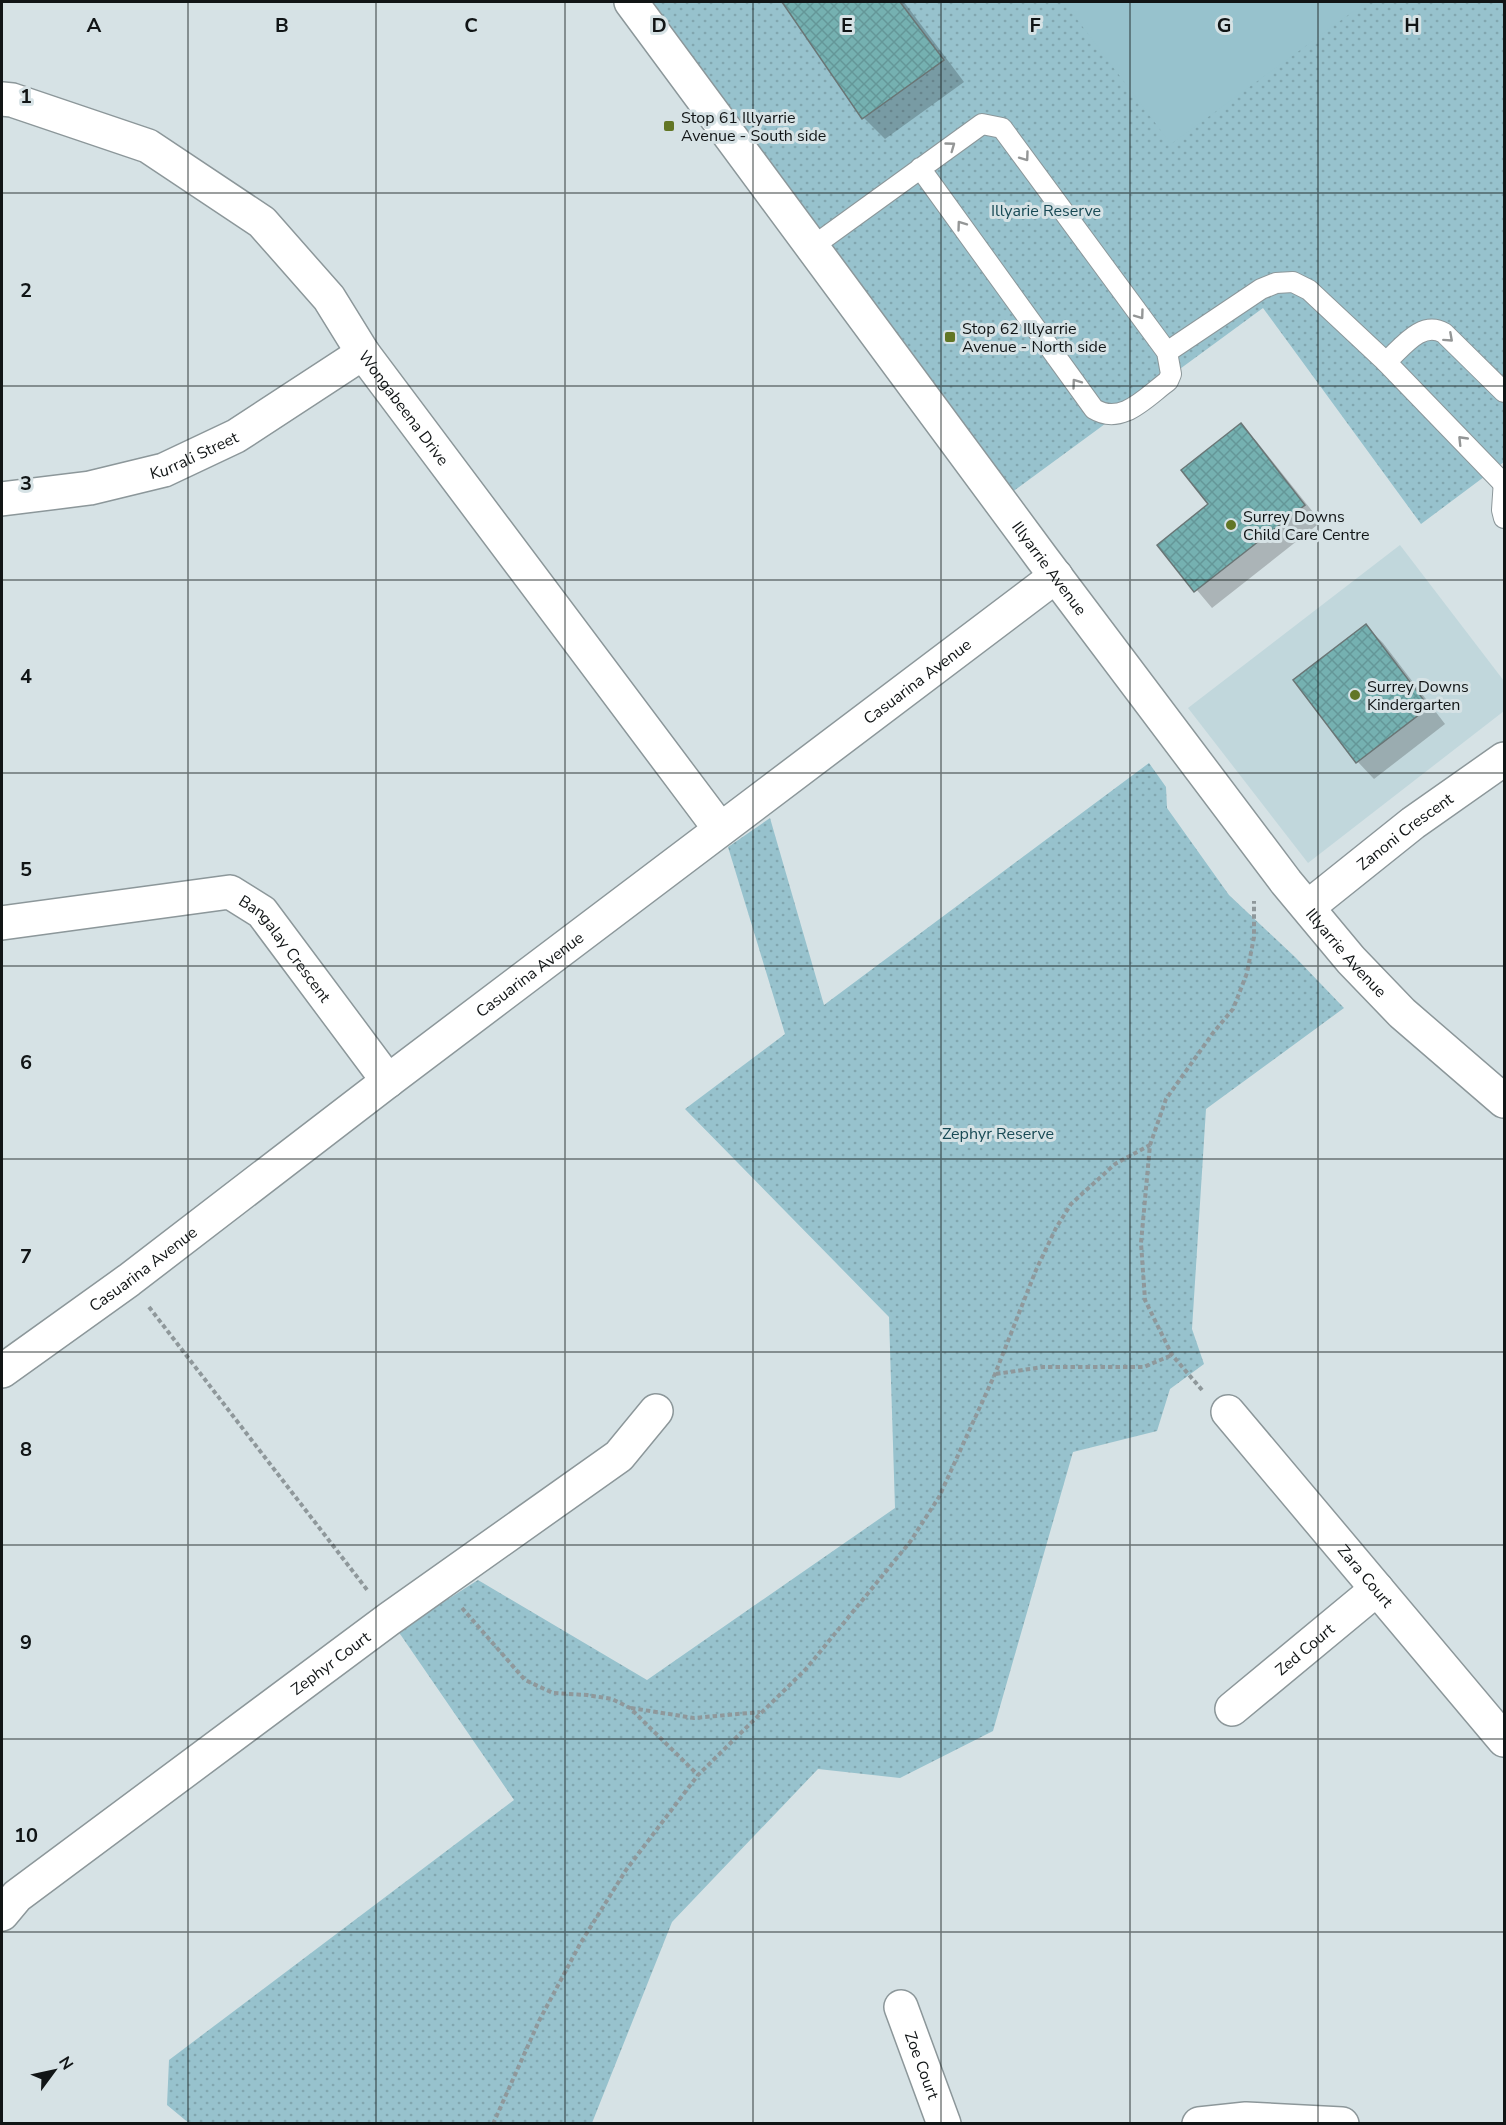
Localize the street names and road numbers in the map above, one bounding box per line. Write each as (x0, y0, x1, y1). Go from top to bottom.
street label: Wongabeena Drive (353, 346, 454, 470)
street label: Kurrali Street (148, 426, 242, 485)
street label: Illyarrie Avenue (1006, 517, 1091, 620)
street label: Casuarina Avenue (859, 634, 976, 730)
street label: Zanoni Crescent (1353, 788, 1458, 876)
street label: Bangalay Crescent (234, 890, 336, 1007)
street label: Illyarrie Avenue (1300, 904, 1391, 1003)
street label: Casuarina Avenue (471, 927, 588, 1023)
street label: Casuarina Avenue (85, 1222, 202, 1317)
street label: Zara Court (1332, 1540, 1398, 1613)
street label: Zed Court (1271, 1618, 1340, 1681)
street label: Zephyr Court (287, 1626, 375, 1700)
street label: Zoe Court (899, 2029, 944, 2103)

